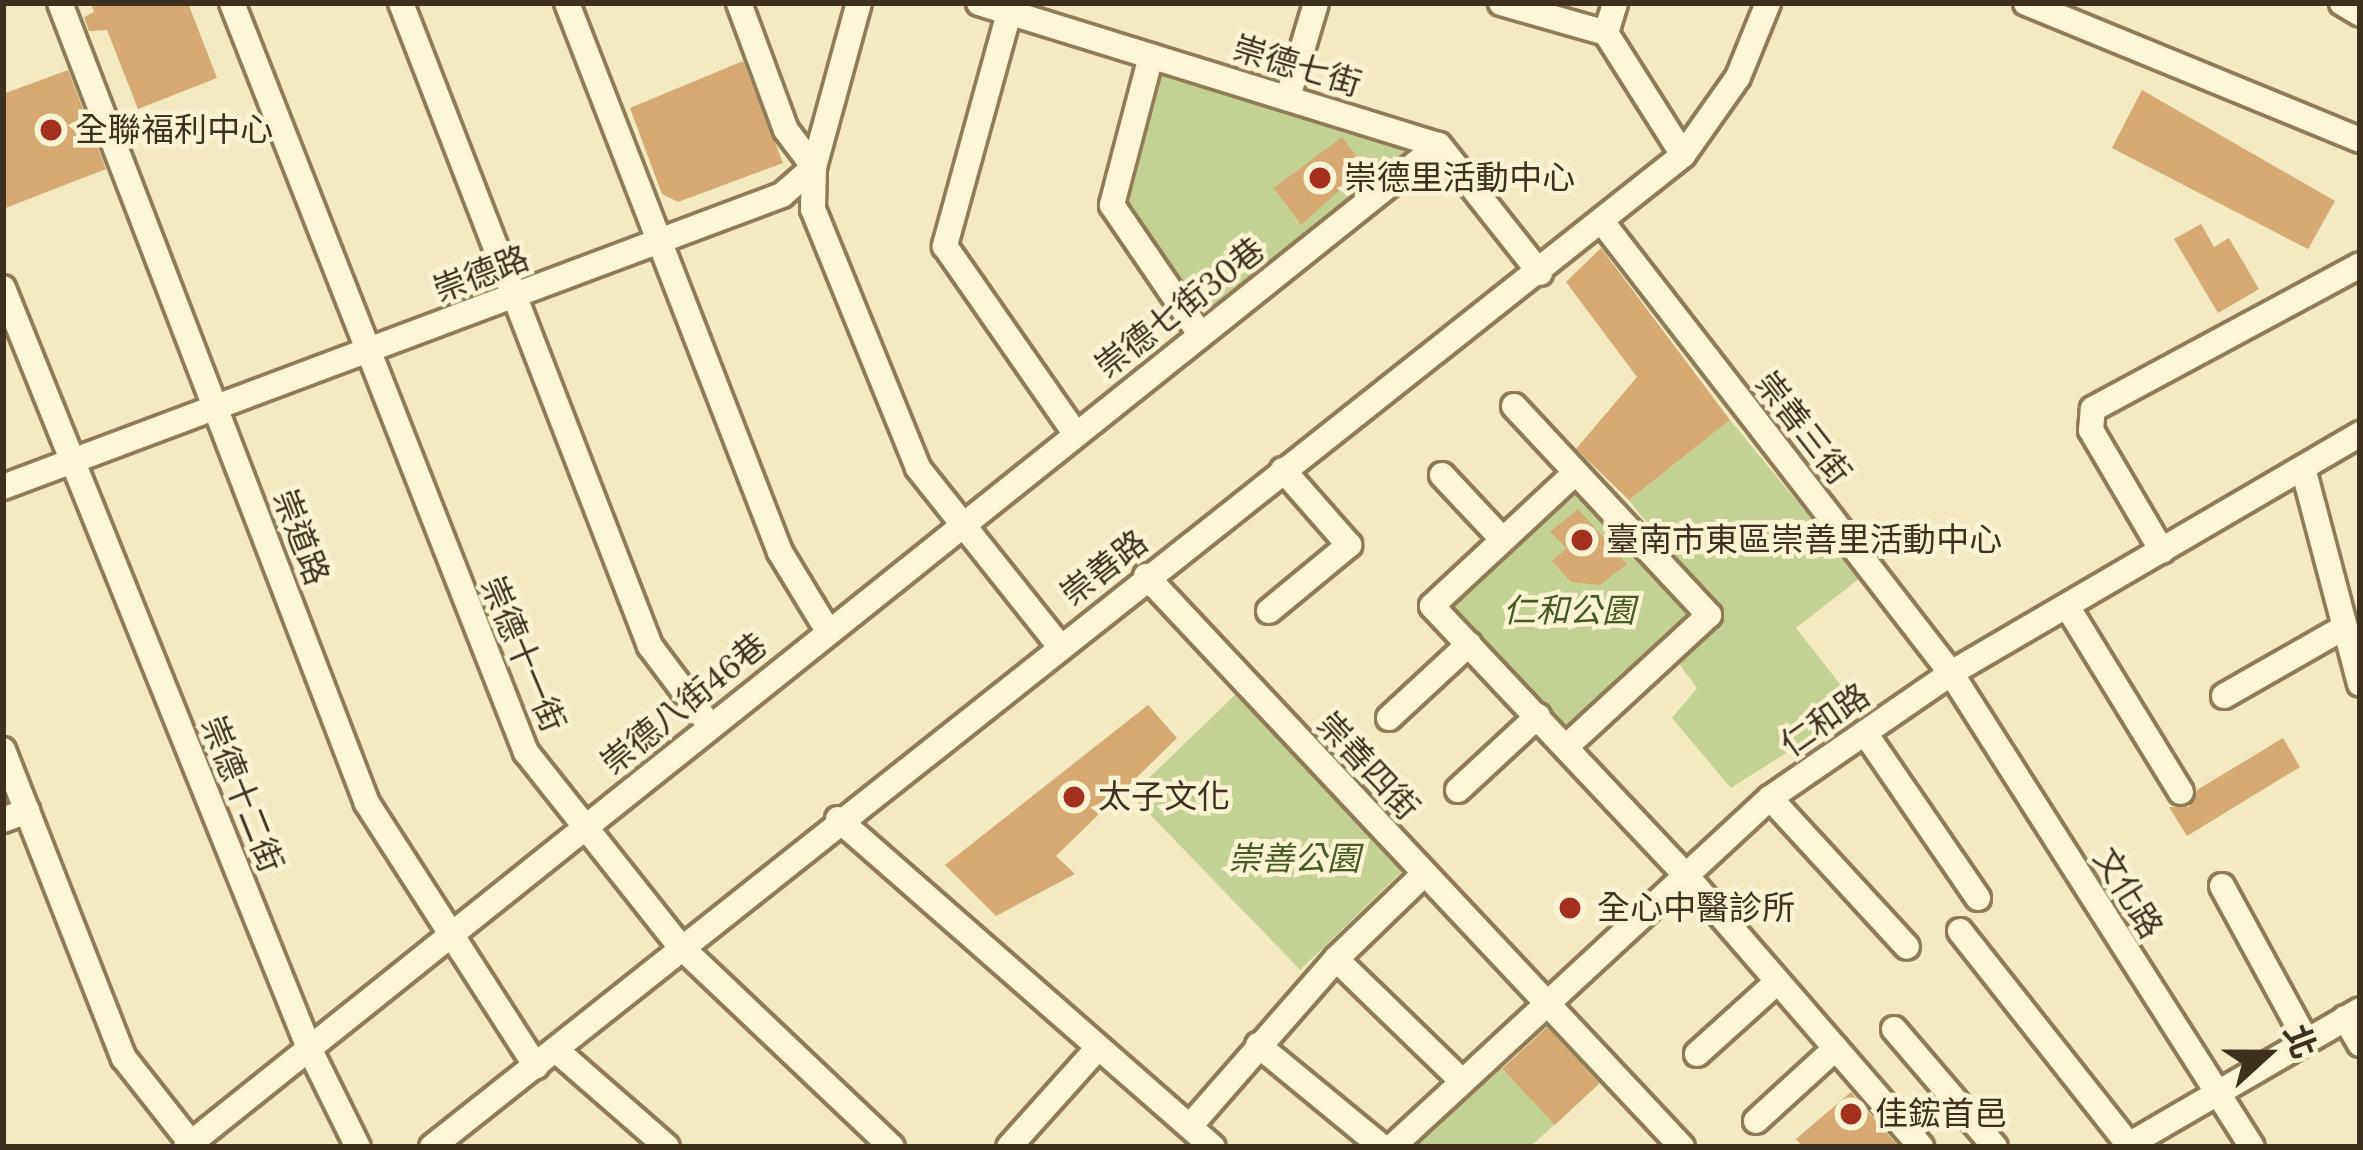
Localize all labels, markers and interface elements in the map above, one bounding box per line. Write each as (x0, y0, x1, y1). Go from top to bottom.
street label: 崇德七街 (1228, 28, 1366, 104)
place label: 全聯福利中心 (75, 110, 273, 150)
marker: 全聯福利中心 (38, 117, 64, 143)
place label: 崇德里活動中心 (1344, 158, 1575, 198)
marker: 崇德里活動中心 (1307, 165, 1333, 191)
street label: 崇德七街30巷 (1087, 230, 1273, 386)
street label: 崇德路 (428, 238, 534, 310)
street label: 崇善三街 (1747, 364, 1859, 492)
street label: 崇道路 (265, 484, 337, 590)
place label: 臺南市東區崇善里活動中心 (1606, 520, 2002, 560)
street label: 崇善路 (1053, 522, 1155, 614)
marker: 臺南市東區崇善里活動中心 (1569, 527, 1595, 553)
street label: 崇德十一街 (473, 570, 573, 738)
park label: 仁和公園 (1503, 591, 1635, 631)
street label: 崇德八街46巷 (593, 625, 775, 783)
street label: 仁和路 (1773, 675, 1877, 765)
street label: 崇善四街 (1309, 704, 1427, 828)
street label: 崇德十二街 (193, 710, 291, 878)
place label: 太子文化 (1098, 777, 1230, 817)
marker: 太子文化 (1061, 784, 1087, 810)
park label: 崇善公園 (1228, 839, 1360, 879)
street label: 文化路 (2085, 841, 2171, 945)
place label: 全心中醫診所 (1597, 888, 1795, 928)
marker: 全心中醫診所 (1554, 892, 1586, 924)
north arrow (2207, 994, 2327, 1114)
text: 北 (2275, 1018, 2326, 1064)
place label: 佳鋐首邑 (1875, 1094, 2007, 1134)
marker: 佳鋐首邑 (1838, 1101, 1864, 1127)

